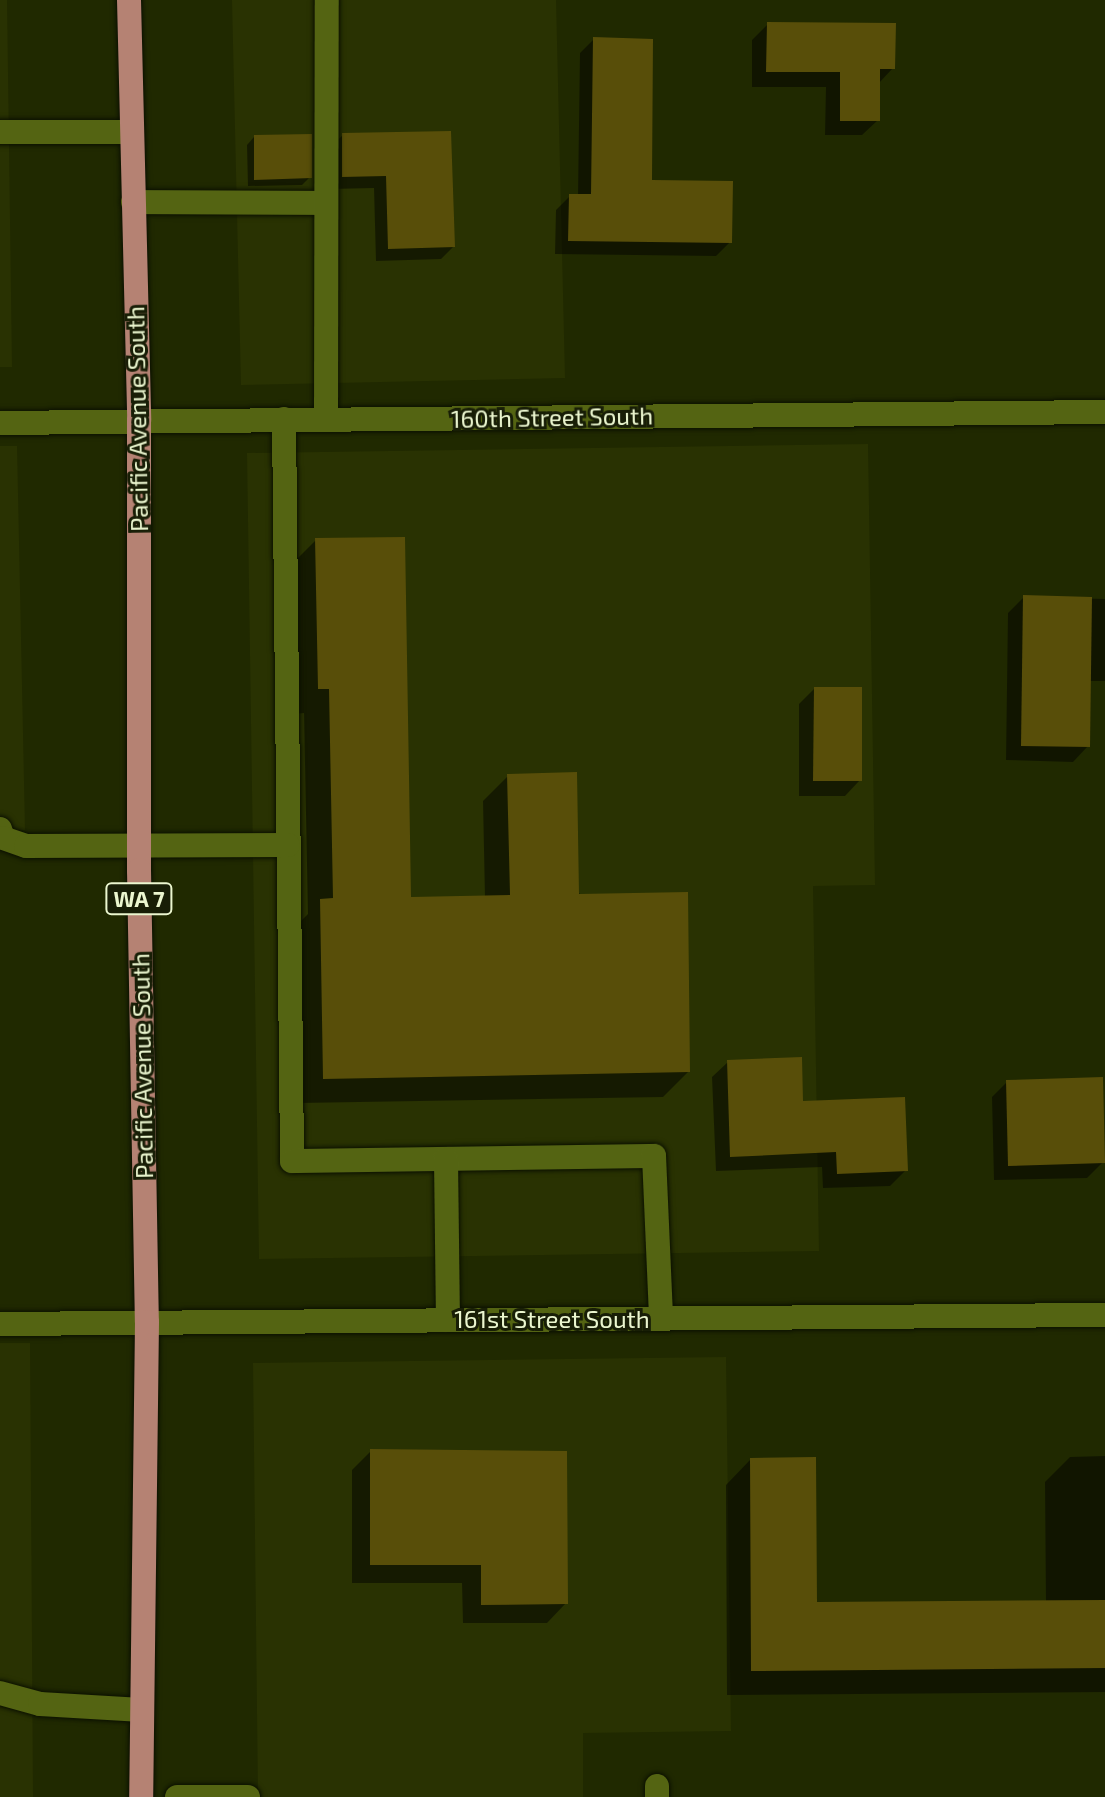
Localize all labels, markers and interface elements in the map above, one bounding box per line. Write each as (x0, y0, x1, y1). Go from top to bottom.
street label: Pacific Avenue South (121, 306, 153, 532)
street label: 160th Street South (451, 401, 653, 433)
road number: WA 7 (105, 881, 173, 917)
street label: Pacific Avenue South (126, 953, 158, 1179)
street label: 161st Street South (454, 1305, 650, 1333)

